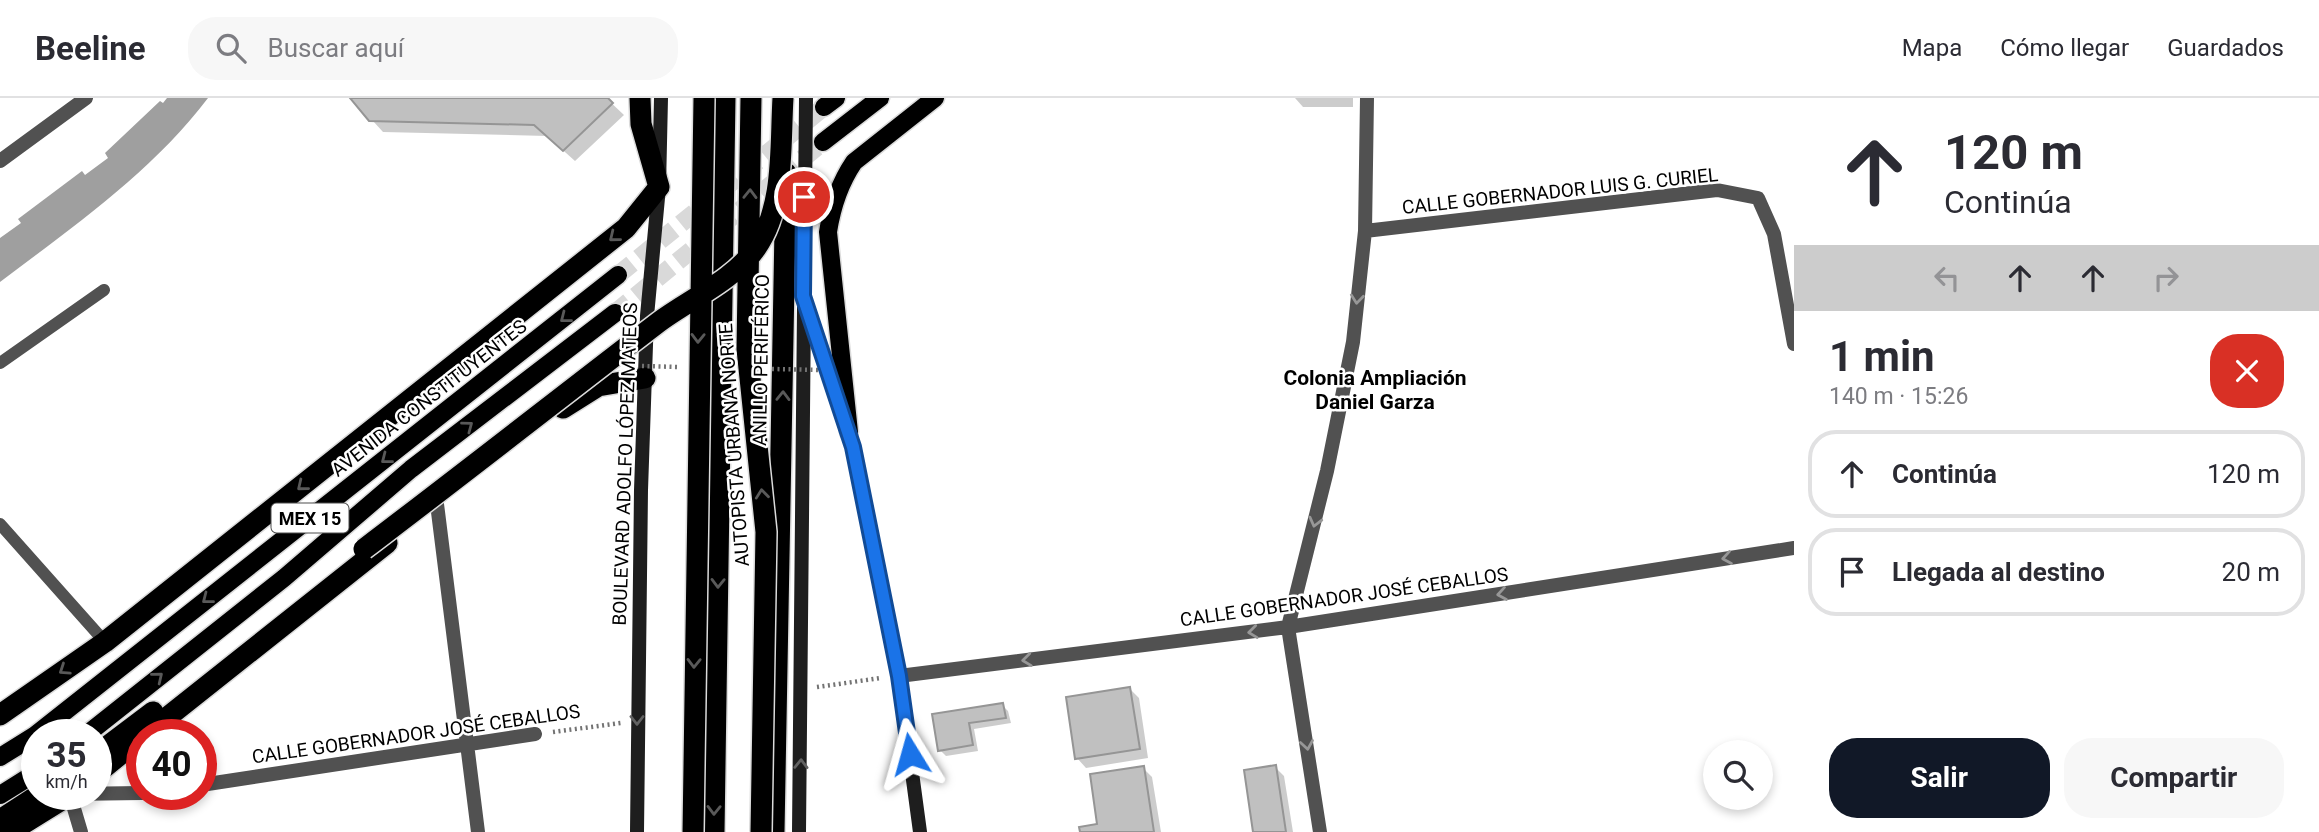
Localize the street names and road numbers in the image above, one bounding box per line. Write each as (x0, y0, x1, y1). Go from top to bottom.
street label: CALLE GOBERNADOR LUIS G. CURIEL (1401, 163, 1719, 219)
street label: ANILLO PERIFÉRICO (748, 274, 774, 446)
street label: BOULEVARD ADOLFO LÓPEZ MATEOS (608, 302, 642, 626)
street label: AVENIDA CONSTITUYENTES (327, 315, 531, 481)
street label: AUTOPISTA URBANA NORTE (714, 322, 754, 567)
road number: MEX 15 (272, 504, 348, 532)
street label: CALLE GOBERNADOR JOSÉ CEBALLOS (1178, 563, 1510, 631)
street label: CALLE GOBERNADOR JOSÉ CEBALLOS (250, 700, 582, 768)

